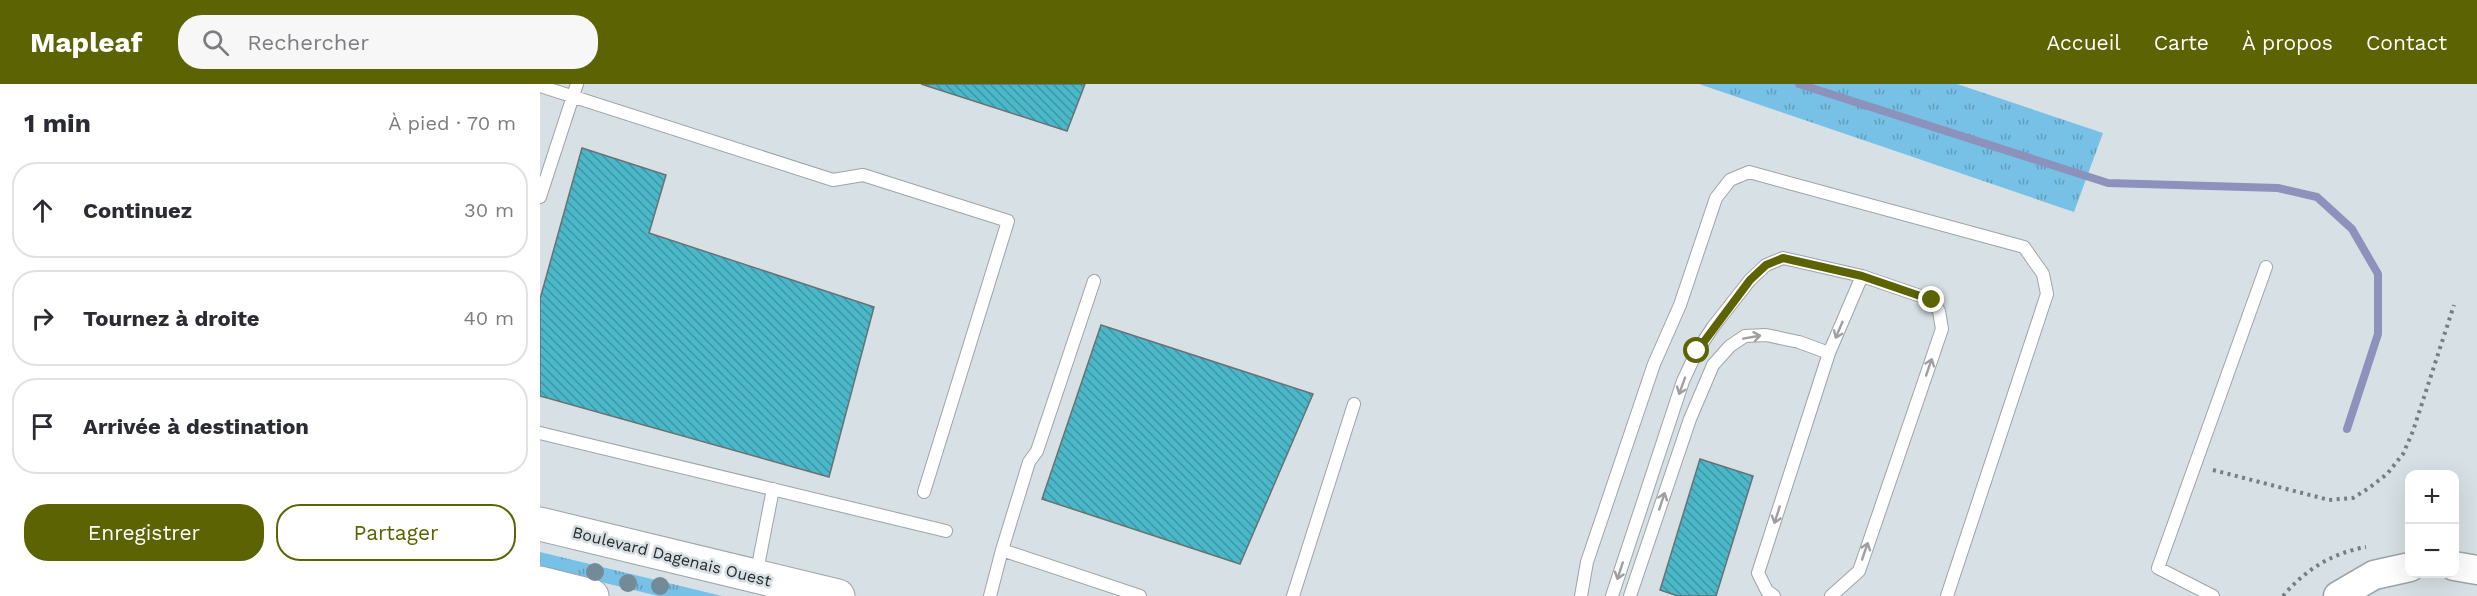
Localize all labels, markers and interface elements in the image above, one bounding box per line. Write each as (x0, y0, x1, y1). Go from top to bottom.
search box (178, 15, 598, 69)
text: Mapleaf (30, 26, 142, 59)
icon: search (199, 26, 232, 59)
text: Rechercher (247, 30, 369, 55)
text: Accueil (2046, 30, 2121, 55)
text: Carte (2154, 30, 2209, 55)
text: À propos (2242, 30, 2333, 55)
text: Contact (2366, 30, 2447, 55)
text: 1 min (24, 108, 91, 138)
text: À pied · 70 m (388, 111, 516, 135)
icon: ahead (26, 194, 59, 227)
text: Continuez (83, 198, 192, 223)
text: 30 m (464, 198, 514, 222)
route end (1918, 286, 1944, 312)
icon: right (26, 302, 59, 335)
text: Tournez à droite (83, 306, 260, 331)
text: 40 m (463, 306, 514, 330)
one-way arrow (1833, 320, 1844, 339)
one-way arrow (1742, 331, 1761, 342)
route start (1683, 337, 1709, 363)
one-way arrow (1924, 358, 1935, 377)
one-way arrow (1676, 376, 1687, 395)
icon: arrive (26, 410, 59, 443)
text: Arrivée à destination (83, 414, 309, 439)
map controls (2405, 470, 2459, 578)
button: + (2405, 470, 2459, 524)
one-way arrow (1658, 492, 1669, 511)
button: Enregistrer (24, 504, 264, 561)
button: Partager (276, 504, 516, 561)
one-way arrow (1770, 505, 1781, 524)
street label: Boulevard Dagenais Ouest (570, 523, 774, 590)
button: − (2405, 524, 2459, 578)
one-way arrow (1861, 542, 1872, 561)
one-way arrow (1614, 561, 1625, 580)

